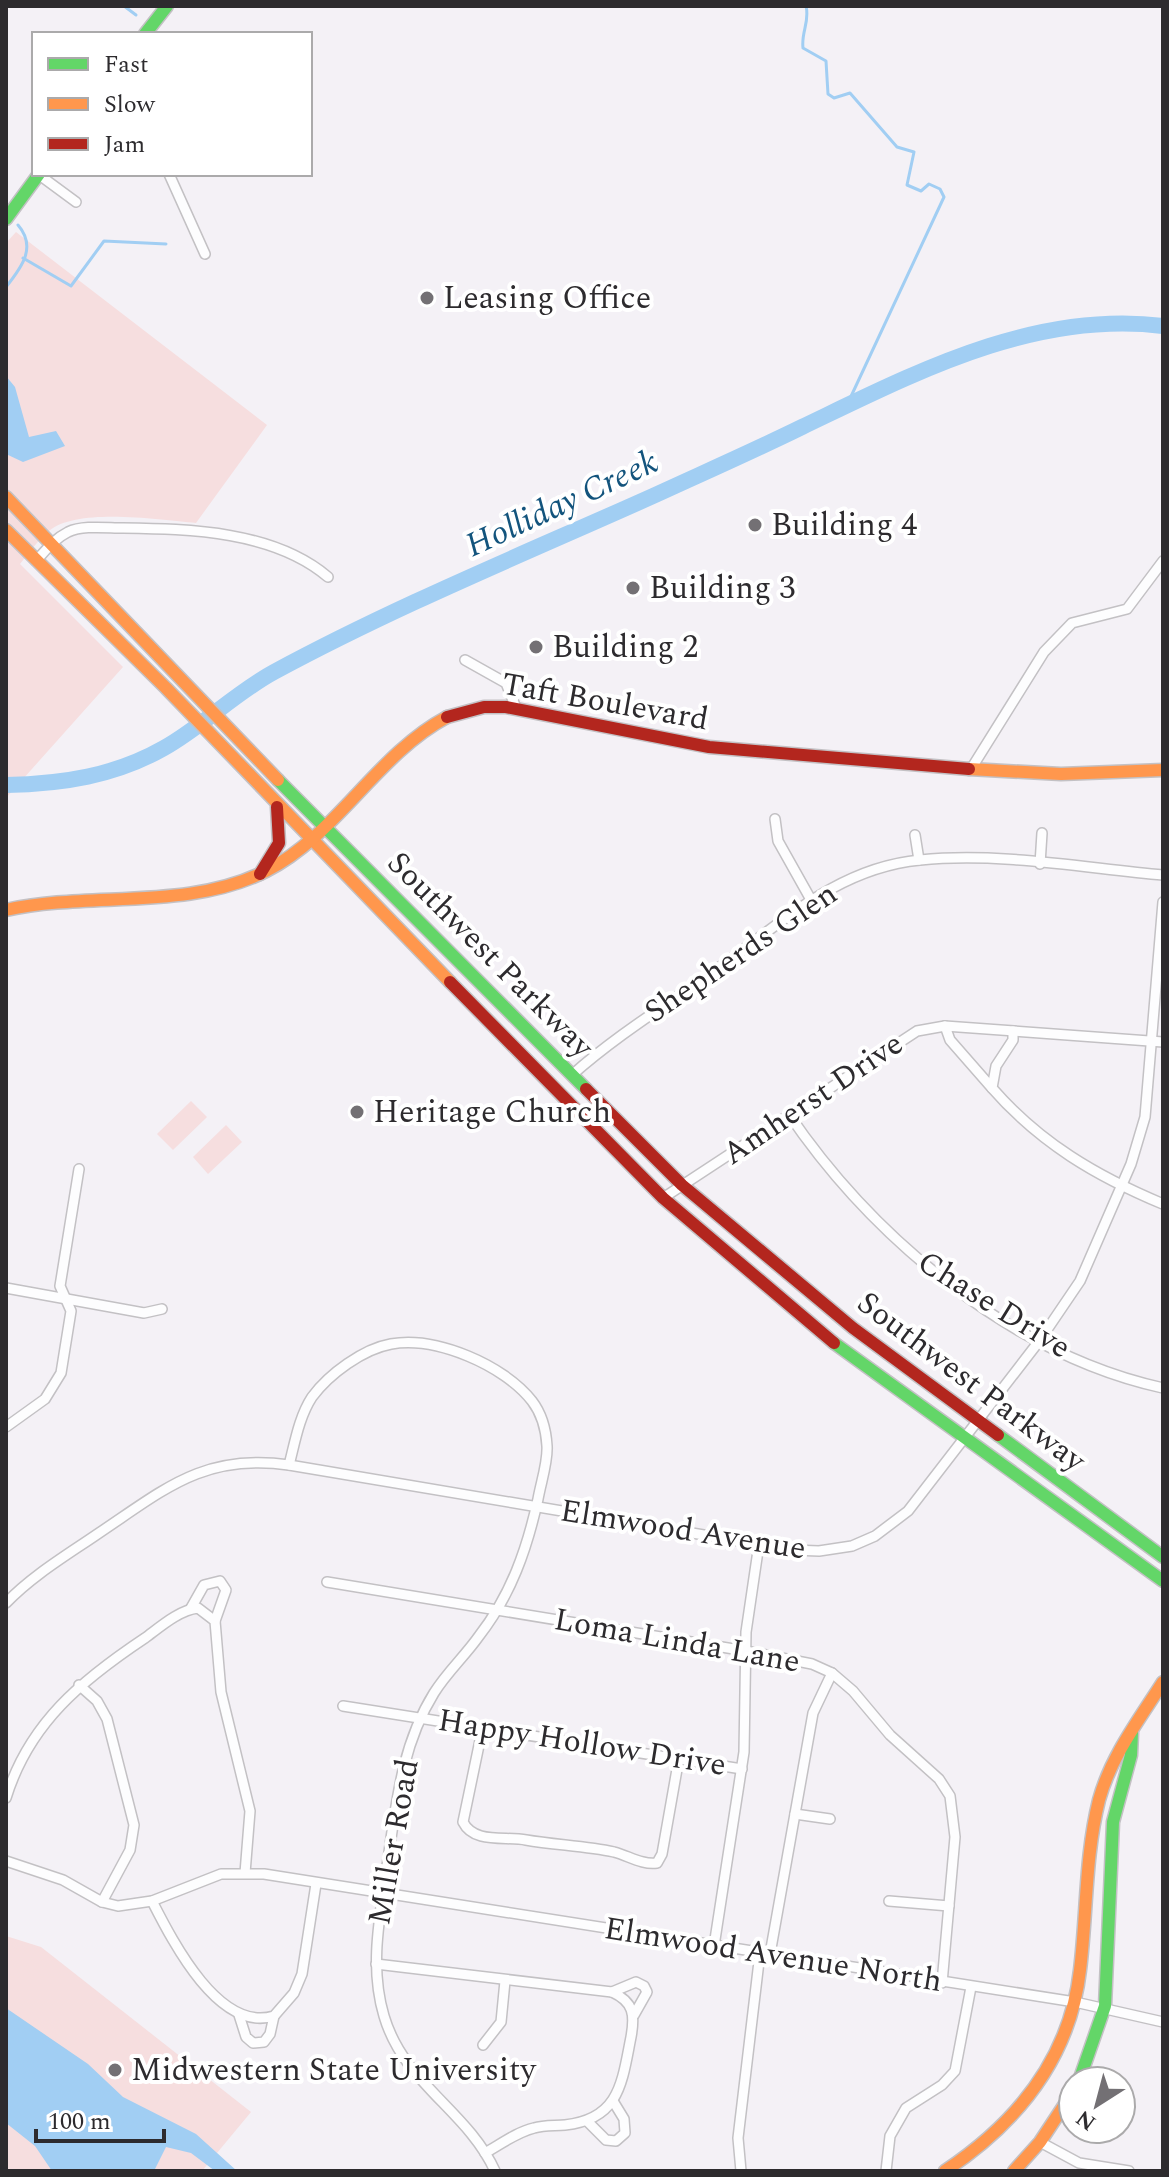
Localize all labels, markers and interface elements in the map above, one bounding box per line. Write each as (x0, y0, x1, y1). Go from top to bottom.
legend (32, 32, 312, 176)
text: Fast (104, 47, 149, 83)
text: Slow (104, 87, 156, 123)
text: Jam (104, 127, 145, 163)
place label: Leasing Office (443, 274, 651, 323)
marker: Leasing Office (418, 289, 436, 307)
water label: Holliday Creek (457, 437, 667, 571)
place label: Building 4 (771, 501, 917, 550)
marker: Building 4 (746, 516, 764, 534)
place label: Building 3 (649, 564, 795, 613)
marker: Building 3 (624, 579, 642, 597)
place label: Building 2 (552, 623, 698, 672)
marker: Building 2 (527, 638, 545, 656)
street label: Taft Boulevard (498, 660, 712, 744)
street label: Southwest Parkway (375, 840, 606, 1071)
street label: Shepherds Glen (634, 870, 848, 1036)
street label: Amherst Drive (712, 1020, 914, 1178)
place label: Heritage Church (373, 1088, 611, 1137)
marker: Heritage Church (348, 1103, 366, 1121)
street label: Chase Drive (908, 1238, 1080, 1372)
street label: Southwest Parkway (846, 1279, 1097, 1486)
street label: Elmwood Avenue (557, 1486, 809, 1574)
street label: Loma Linda Lane (550, 1595, 804, 1687)
street label: Happy Hollow Drive (434, 1696, 730, 1790)
street label: Miller Road (355, 1755, 433, 1929)
street label: Elmwood Avenue North (601, 1904, 945, 2006)
place label: Midwestern State University (131, 2046, 537, 2095)
marker: Midwestern State University (106, 2061, 124, 2079)
north arrow (1057, 2065, 1137, 2145)
scale bar (36, 2093, 164, 2143)
text: N (1069, 2101, 1103, 2139)
text: 100 m (48, 2104, 111, 2140)

